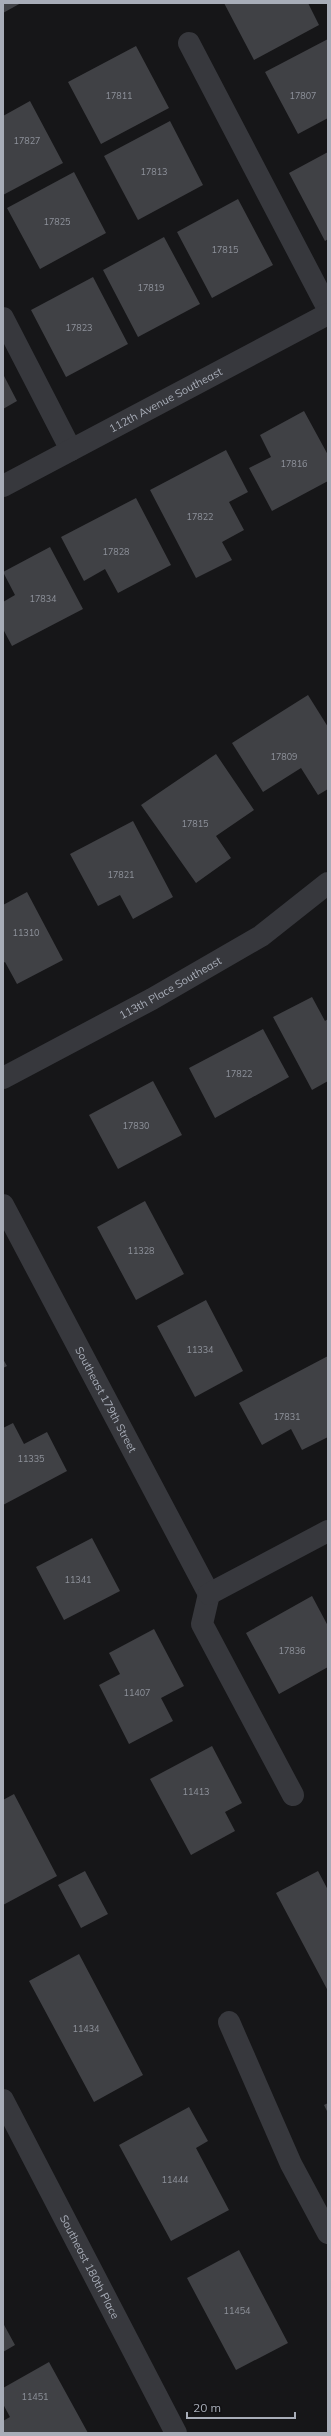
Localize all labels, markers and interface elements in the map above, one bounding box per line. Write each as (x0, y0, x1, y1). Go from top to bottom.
house number: 17811 (105, 90, 133, 101)
house number: 17807 (289, 90, 317, 101)
house number: 17827 (13, 135, 41, 146)
house number: 17813 (140, 166, 168, 177)
house number: 17825 (43, 216, 71, 227)
house number: 17815 (211, 244, 239, 255)
house number: 17819 (137, 282, 165, 293)
house number: 17823 (65, 322, 93, 333)
street label: 112th Avenue Southeast (107, 364, 225, 436)
house number: 17816 (280, 458, 308, 469)
house number: 17822 (186, 511, 214, 522)
house number: 17828 (102, 546, 130, 557)
house number: 17834 (29, 593, 57, 604)
house number: 17809 (270, 751, 298, 762)
house number: 17815 (181, 818, 209, 829)
house number: 17821 (107, 869, 135, 880)
house number: 11310 (12, 927, 40, 938)
street label: 113th Place Southeast (117, 953, 224, 1022)
house number: 17822 (225, 1068, 253, 1079)
house number: 17830 (122, 1120, 150, 1131)
house number: 11328 (127, 1245, 155, 1256)
street label: Southeast 179th Street (72, 1344, 140, 1455)
house number: 11334 (186, 1344, 214, 1355)
house number: 17831 (273, 1411, 301, 1422)
house number: 11335 (17, 1453, 45, 1464)
house number: 11341 (64, 1574, 92, 1585)
house number: 17836 (278, 1645, 306, 1656)
house number: 11407 (123, 1687, 151, 1698)
house number: 11413 (182, 1786, 210, 1797)
house number: 11434 (72, 2023, 100, 2034)
house number: 11444 (161, 2174, 189, 2185)
street label: Southeast 180th Place (57, 2212, 122, 2321)
house number: 11454 (223, 2305, 251, 2316)
house number: 11451 (21, 2391, 49, 2402)
scale bar (187, 2394, 295, 2420)
text: 20 m (193, 2400, 221, 2415)

